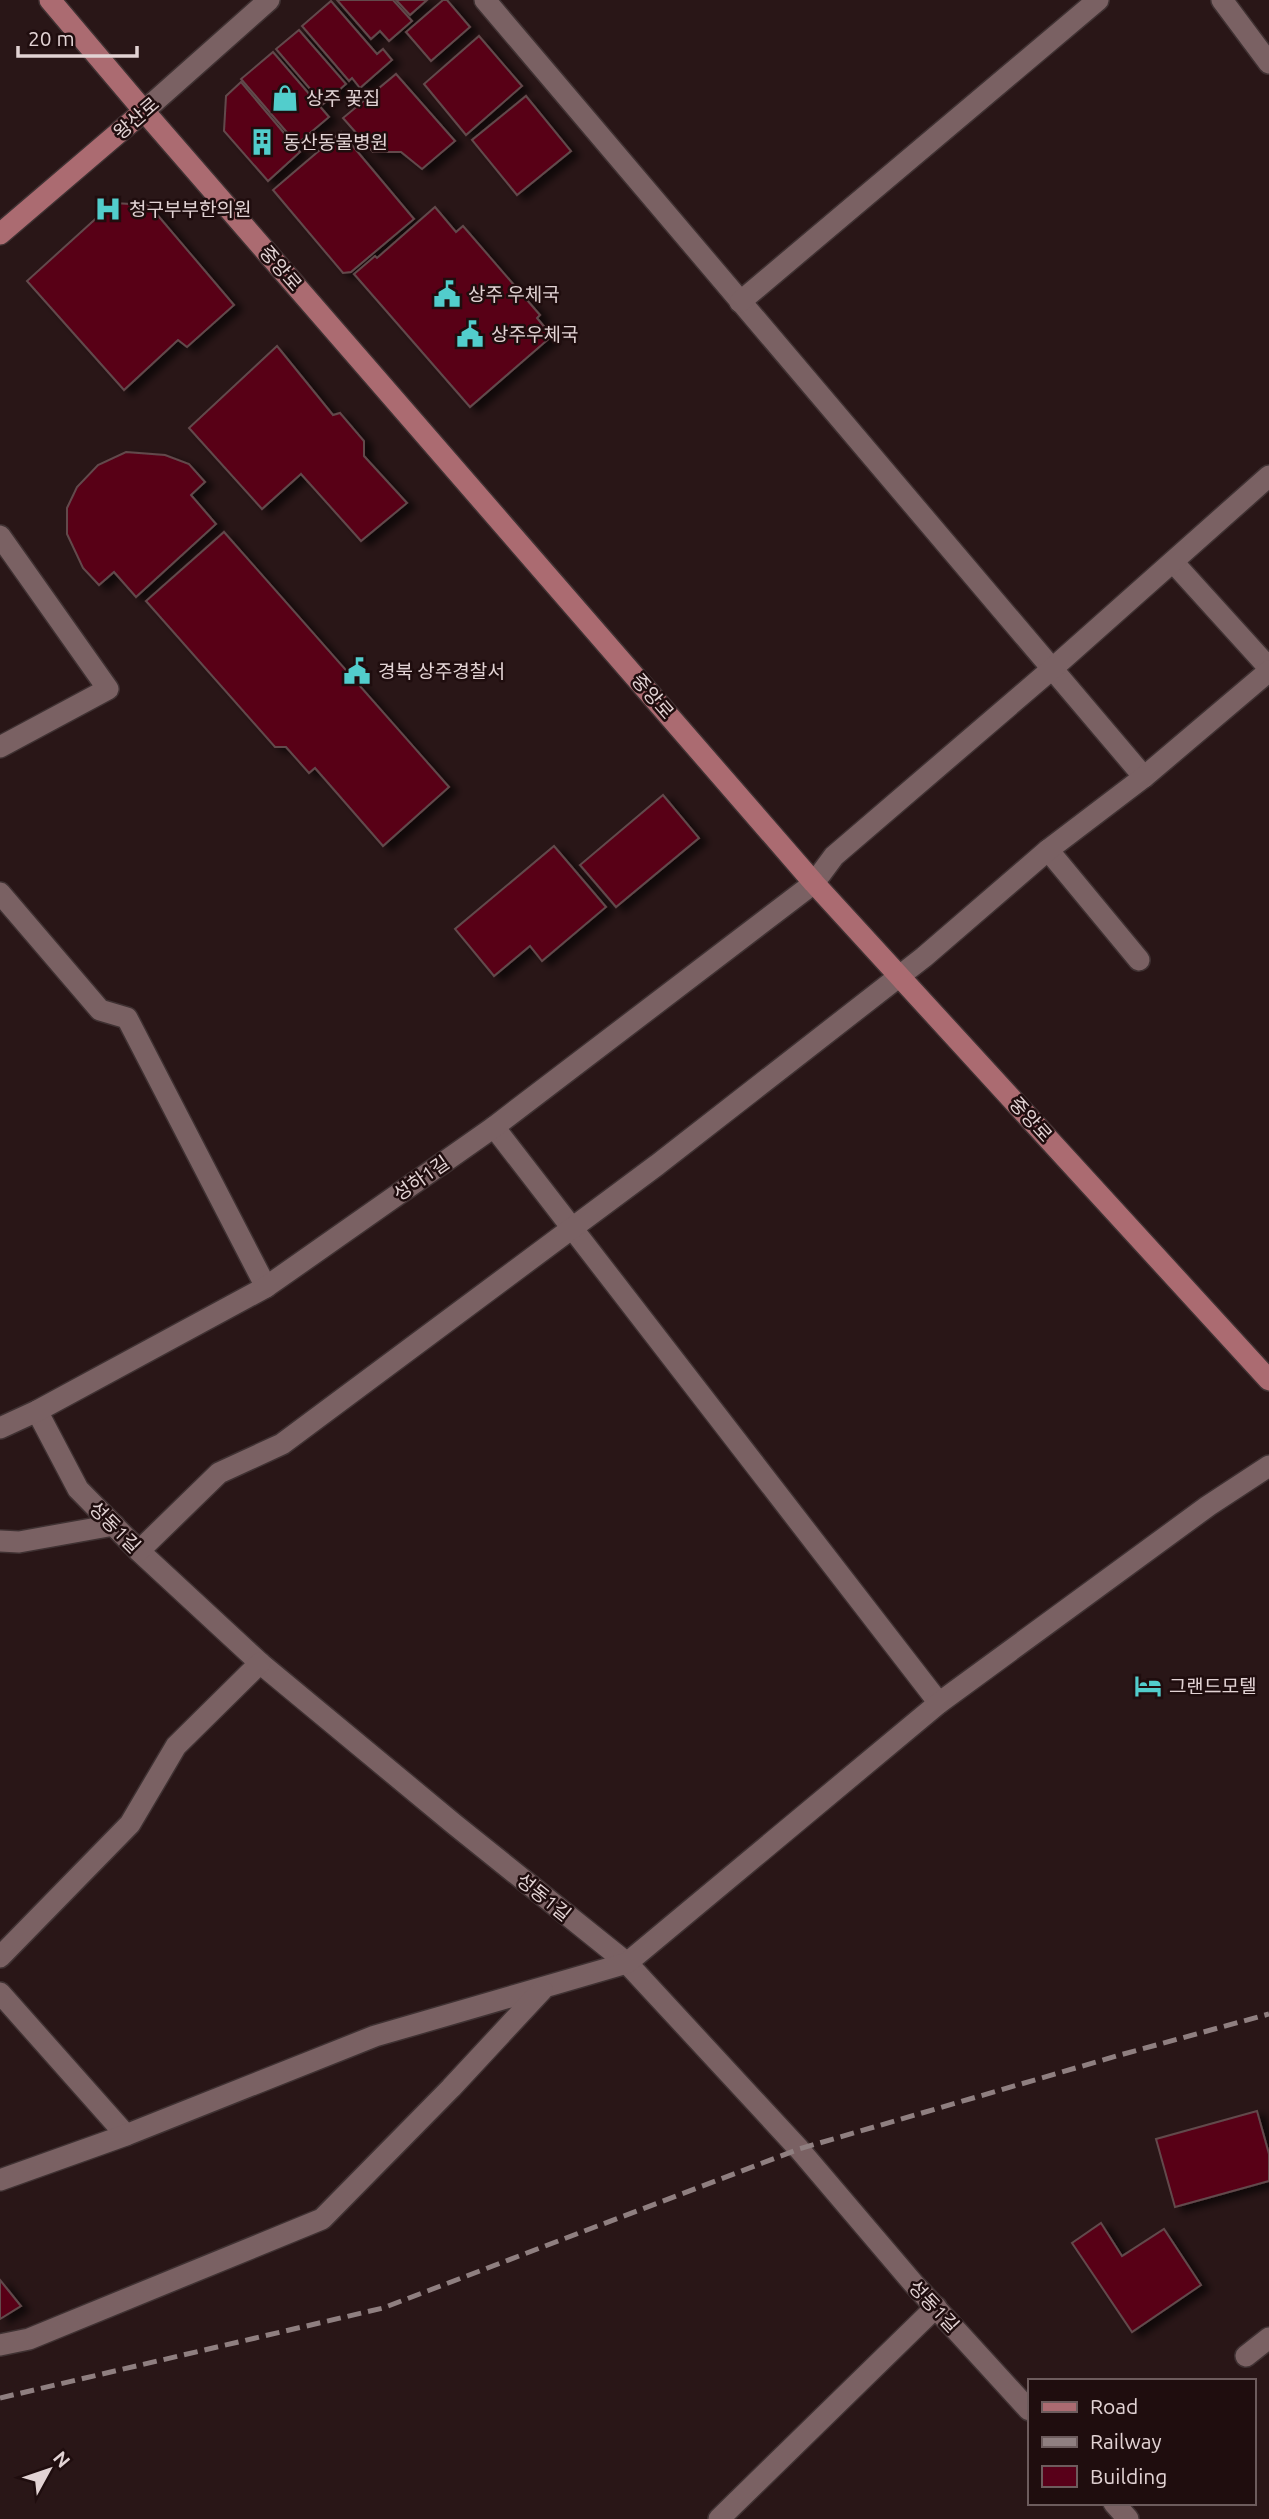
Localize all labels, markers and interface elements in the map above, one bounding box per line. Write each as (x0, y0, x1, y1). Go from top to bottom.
scale bar (18, 14, 136, 58)
text: 20 m (28, 26, 75, 50)
shop icon: 상주 꽃집 (270, 83, 300, 113)
place label: 상주 꽃집 (306, 87, 380, 109)
street label: 왕산로 (109, 92, 163, 144)
building icon: 동산동물병원 (247, 127, 277, 157)
place label: 동산동물병원 (283, 131, 388, 153)
hospital icon: 청구부부한의원 (93, 194, 123, 224)
place label: 청구부부한의원 (129, 198, 251, 220)
street label: 중앙로 (255, 241, 307, 295)
public building icon: 상주 우체국 (432, 279, 462, 309)
place label: 상주 우체국 (468, 283, 560, 305)
public building icon: 상주우체국 (455, 319, 485, 349)
place label: 상주우체국 (491, 323, 578, 345)
public building icon: 경북 상주경찰서 (342, 656, 372, 686)
place label: 경북 상주경찰서 (378, 660, 505, 682)
street label: 중앙로 (627, 669, 679, 723)
street label: 중앙로 (1005, 1092, 1057, 1146)
street label: 성하1길 (389, 1151, 453, 1205)
street label: 성동1길 (85, 1497, 145, 1557)
hotel icon: 그랜드모텔 (1133, 1671, 1163, 1701)
place label: 그랜드모텔 (1169, 1675, 1256, 1697)
street label: 성동1길 (513, 1869, 575, 1925)
street label: 성동1길 (904, 2275, 964, 2337)
legend (1028, 2379, 1255, 2505)
text: Road (1090, 2394, 1138, 2418)
text: Railway (1090, 2429, 1162, 2453)
north arrow (14, 2435, 84, 2505)
text: N (49, 2447, 75, 2472)
text: Building (1090, 2464, 1167, 2488)

